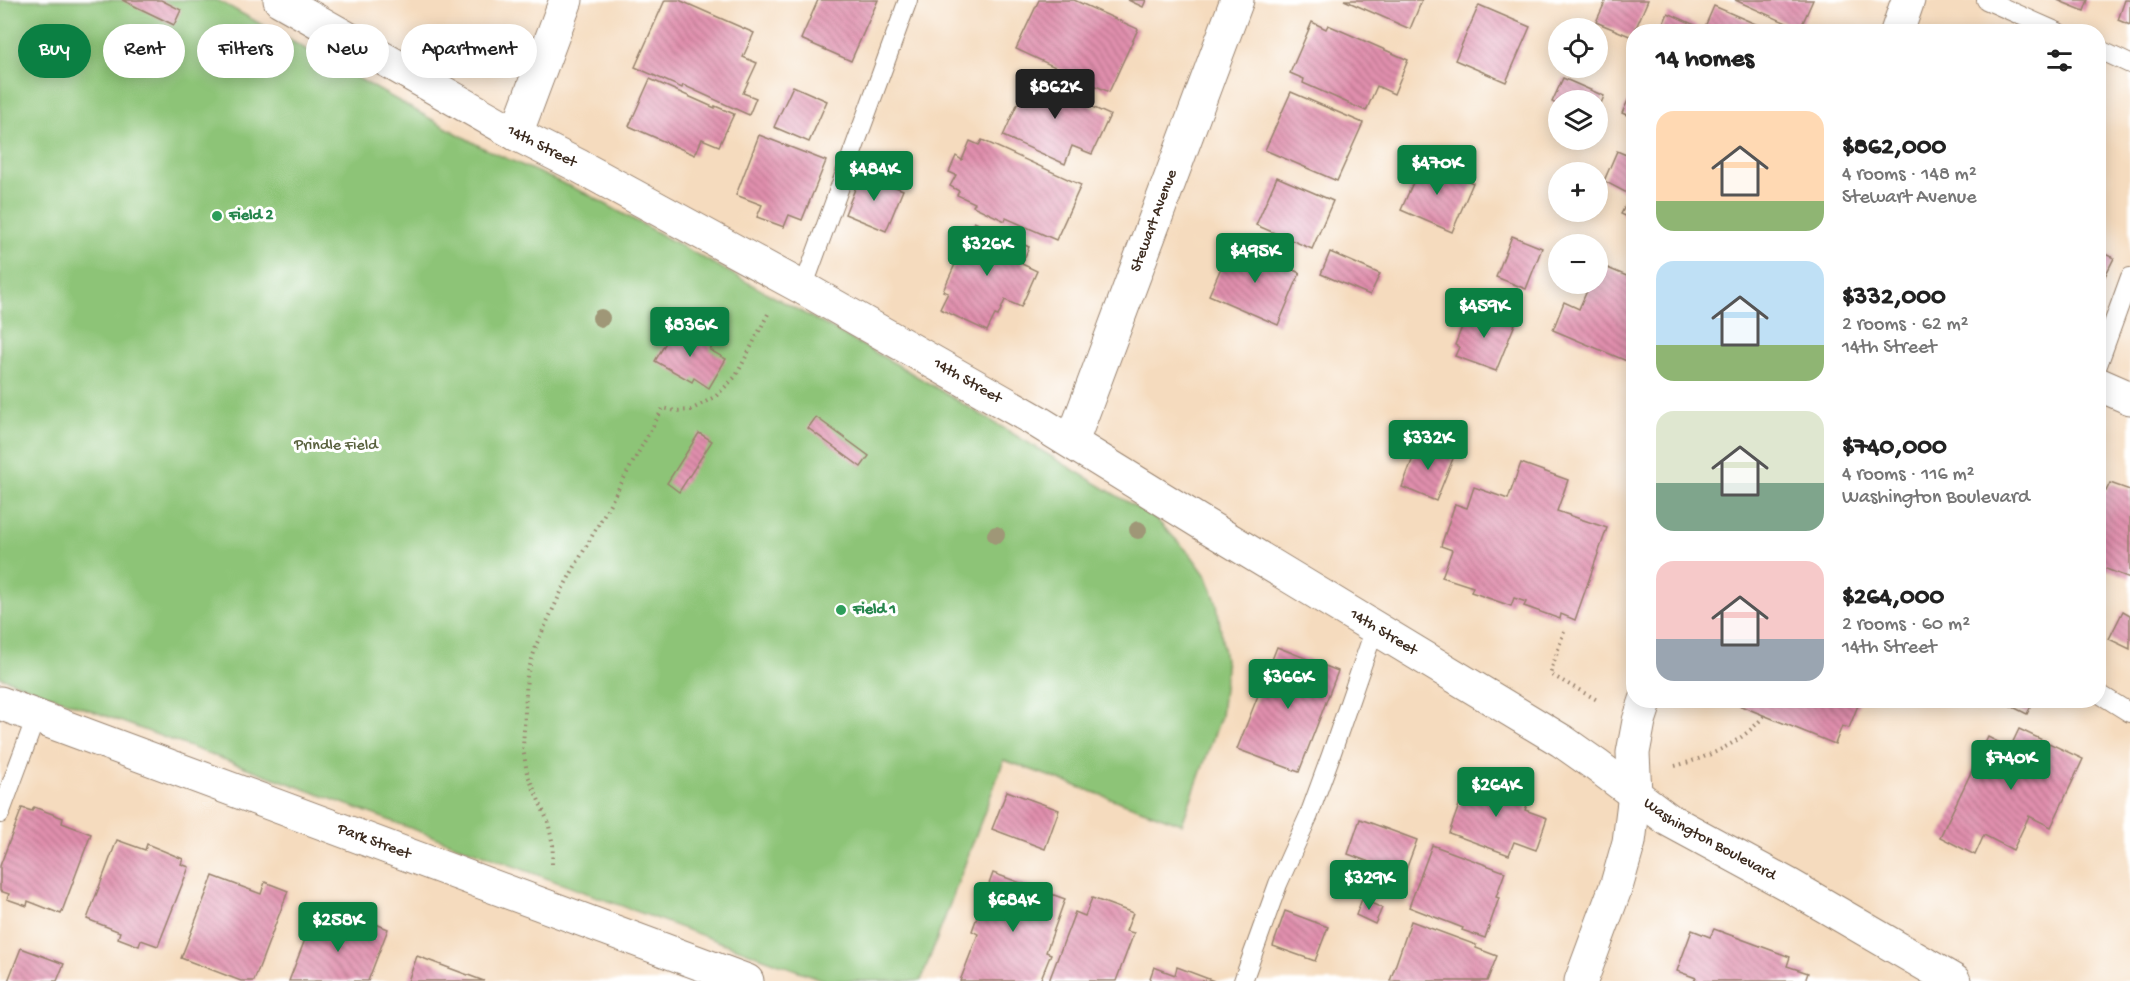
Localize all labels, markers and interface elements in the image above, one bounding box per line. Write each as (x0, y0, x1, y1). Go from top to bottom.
map controls (1548, 18, 1608, 294)
button: locate (1548, 18, 1608, 78)
chip: Buy (18, 24, 91, 78)
chip: Rent (103, 24, 185, 78)
chip: Filters (197, 24, 294, 78)
chip: New (306, 24, 389, 78)
chip: Apartment (401, 24, 537, 78)
icon: filters (2043, 44, 2076, 77)
text: 14 homes (1656, 45, 1754, 76)
pin: $862K (1013, 69, 1097, 120)
text: $862K (1030, 77, 1080, 100)
button: layers (1548, 90, 1608, 150)
street label: 14th Street (502, 121, 581, 173)
text: $862,000 (1842, 133, 1946, 164)
icon: home (1704, 135, 1776, 207)
pin: $470K (1395, 145, 1479, 196)
pin: $484K (832, 151, 916, 202)
text: $470K (1411, 153, 1463, 176)
text: $484K (849, 159, 899, 182)
button: + (1548, 162, 1608, 222)
text: 4 rooms · 148 m² (1842, 164, 1977, 187)
street label: Stewart Avenue (1127, 166, 1183, 275)
text: Stewart Avenue (1842, 187, 1977, 210)
place label: Field 2 (228, 207, 274, 226)
marker: Field 2 (210, 209, 224, 223)
pin: $326K (945, 226, 1029, 277)
pin: $495K (1213, 233, 1297, 284)
text: $326K (962, 234, 1012, 257)
button: − (1548, 234, 1608, 294)
text: $495K (1230, 241, 1280, 264)
text: $332,000 (1842, 283, 1946, 314)
icon: home (1704, 285, 1776, 357)
pin: $459K (1442, 288, 1526, 339)
text: $459K (1459, 296, 1509, 319)
pin: $836K (648, 307, 732, 358)
text: 2 rooms · 62 m² (1842, 314, 1969, 337)
text: $836K (664, 315, 716, 338)
text: 14th Street (1842, 337, 1937, 360)
street label: 14th Street (929, 354, 1006, 409)
pin: $332K (1386, 420, 1470, 471)
text: $332K (1403, 428, 1453, 451)
text: $740,000 (1842, 433, 1947, 464)
icon: home (1704, 435, 1776, 507)
park label: Prindle Field (293, 437, 379, 456)
text: 4 rooms · 116 m² (1842, 464, 1975, 487)
text: Washington Boulevard (1842, 487, 2030, 510)
text: $264,000 (1842, 583, 1944, 614)
icon: home (1704, 585, 1776, 657)
place label: Field 1 (852, 601, 896, 620)
marker: Field 1 (834, 603, 848, 617)
street label: 14th Street (1345, 605, 1422, 661)
text: 2 rooms · 60 m² (1842, 614, 1970, 637)
text: 14th Street (1842, 637, 1937, 660)
pin: $366K (1246, 659, 1330, 710)
text: $366K (1263, 667, 1313, 690)
pin: $740K (1969, 740, 2053, 791)
text: $740K (1985, 748, 2037, 771)
pin: $264K (1454, 767, 1538, 818)
text: $264K (1471, 775, 1521, 798)
street label: Washington Boulevard (1639, 794, 1780, 886)
street label: Park Street (334, 819, 415, 865)
pin: $329K (1327, 860, 1411, 911)
text: $329K (1344, 868, 1394, 891)
pin: $684K (971, 882, 1055, 933)
text: $684K (988, 890, 1038, 913)
pin: $258K (296, 902, 380, 953)
text: $258K (312, 910, 364, 933)

